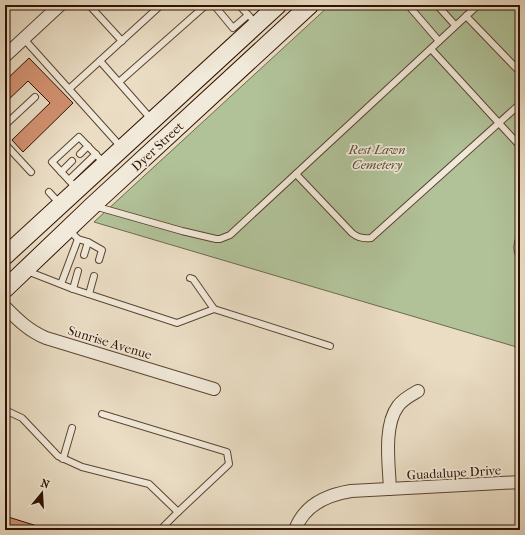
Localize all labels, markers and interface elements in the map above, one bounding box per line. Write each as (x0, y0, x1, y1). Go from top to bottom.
street label: Dyer Street (128, 118, 187, 174)
park label: Rest Lawn Cemetery (348, 142, 405, 172)
street label: Sunrise Avenue (66, 323, 154, 363)
street label: Guadalupe Drive (406, 463, 502, 482)
north arrow (22, 473, 62, 513)
text: N (39, 476, 52, 492)

